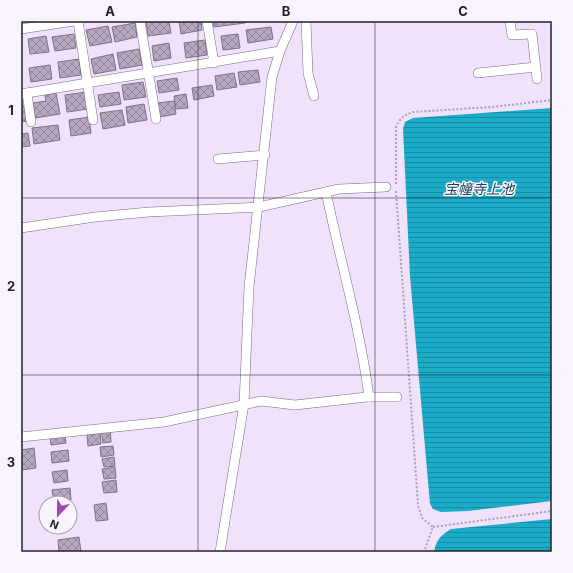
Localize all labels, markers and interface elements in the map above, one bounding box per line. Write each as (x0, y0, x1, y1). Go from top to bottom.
text: A (105, 3, 115, 19)
text: B (282, 3, 291, 19)
text: C (458, 3, 468, 19)
text: 1 (8, 102, 14, 118)
water label: 宝幢寺上池 (444, 180, 516, 197)
text: 2 (7, 278, 15, 294)
text: 3 (7, 454, 15, 470)
north arrow (38, 495, 78, 535)
text: N (48, 516, 61, 532)

